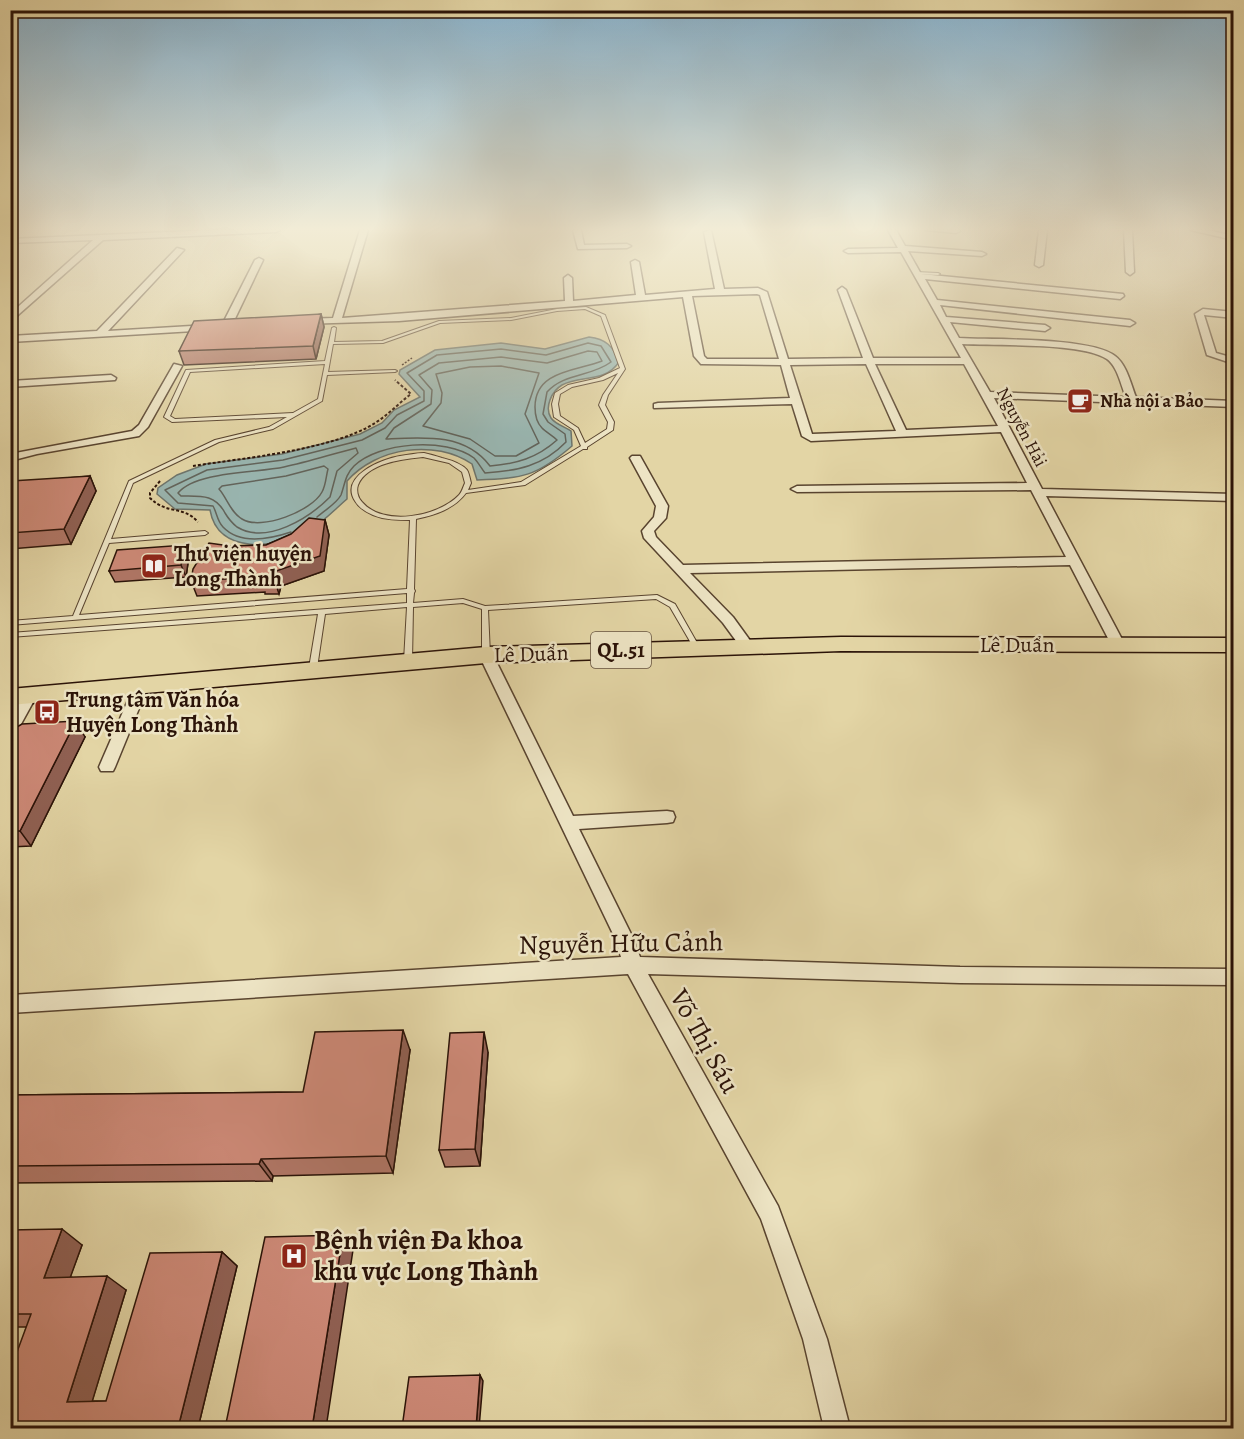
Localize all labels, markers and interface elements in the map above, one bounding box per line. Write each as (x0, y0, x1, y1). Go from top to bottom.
street label: Nguyễn Hải (991, 383, 1053, 471)
cafe icon: Nhà nội a Bảo (1065, 386, 1095, 416)
place label: Nhà nội a Bảo (1100, 389, 1204, 413)
place label: Thư viện huyện Long Thành (174, 539, 312, 594)
library icon: Thư viện huyện Long Thành (139, 551, 169, 581)
street label: Lê Duẩn (979, 630, 1055, 660)
road number: QL.51 (591, 632, 651, 668)
street label: Lê Duẩn (493, 638, 569, 670)
place label: Trung tâm Văn hóa Huyện Long Thành (66, 685, 240, 740)
bus stop icon: Trung tâm Văn hóa Huyện Long Thành (32, 697, 62, 727)
street label: Nguyễn Hữu Cảnh (518, 923, 724, 963)
street label: Võ Thị Sáu (661, 982, 749, 1100)
place label: Bệnh viện Đa khoa khu vực Long Thành (314, 1222, 539, 1289)
hospital icon: Bệnh viện Đa khoa khu vực Long Thành (279, 1241, 309, 1271)

